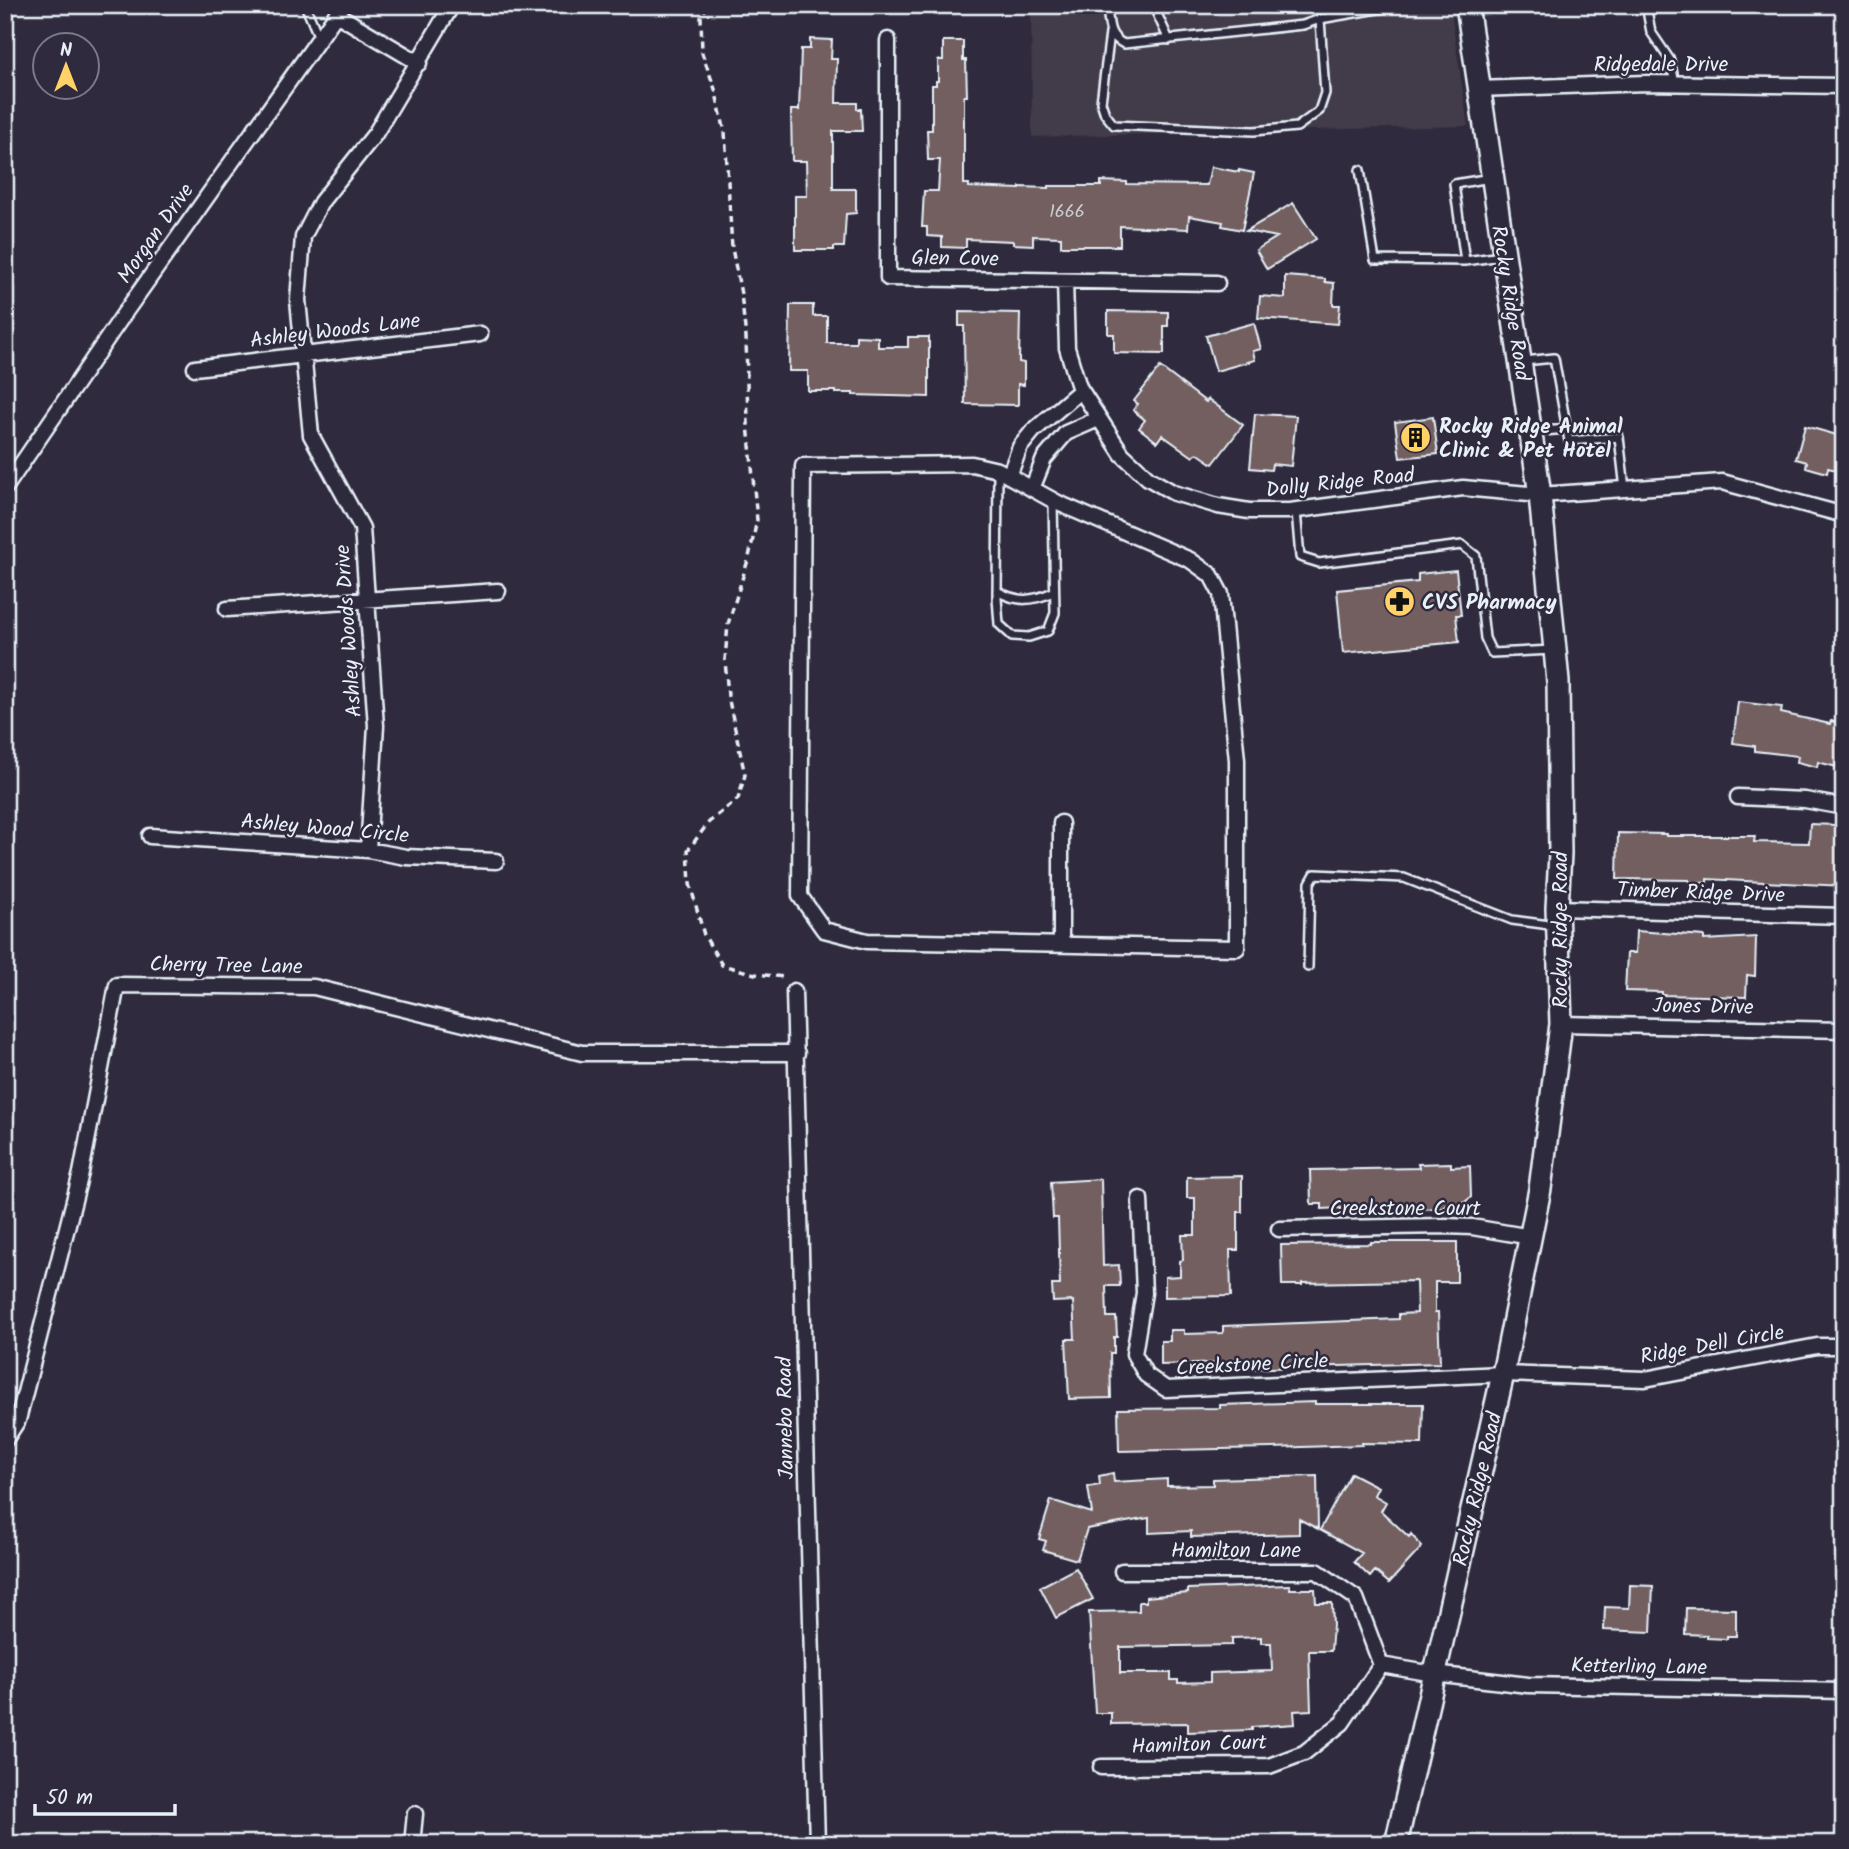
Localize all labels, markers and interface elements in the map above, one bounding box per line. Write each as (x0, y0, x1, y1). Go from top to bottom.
north arrow (32, 32, 102, 102)
text: N (60, 36, 72, 66)
street label: Ridgedale Drive (1594, 49, 1729, 82)
street label: Morgan Drive (109, 176, 203, 291)
house number: 1666 (1049, 198, 1085, 227)
street label: Rocky Ridge Road (1481, 223, 1538, 384)
street label: Glen Cove (911, 242, 1000, 277)
street label: Ashley Woods Lane (248, 305, 423, 358)
place label: Rocky Ridge Animal Clinic & Pet Hotel (1439, 411, 1623, 468)
building icon: Rocky Ridge Animal Clinic & Pet Hotel (1399, 421, 1433, 455)
street label: Dolly Ridge Road (1264, 459, 1417, 508)
street label: Ashley Woods Drive (327, 543, 372, 718)
pharmacy icon: CVS Pharmacy (1382, 585, 1416, 619)
place label: CVS Pharmacy (1422, 587, 1557, 620)
street label: Ashley Wood Circle (239, 806, 411, 853)
street label: Rocky Ridge Road (1545, 851, 1578, 1008)
street label: Timber Ridge Drive (1616, 874, 1786, 913)
street label: Cherry Tree Lane (149, 949, 303, 984)
street label: Jones Drive (1652, 990, 1754, 1025)
street label: Creekstone Court (1329, 1193, 1481, 1226)
street label: Ridge Dell Circle (1638, 1316, 1787, 1374)
street label: Creekstone Circle (1175, 1345, 1330, 1386)
street label: Jannebo Road (769, 1356, 804, 1480)
street label: Rocky Ridge Road (1445, 1409, 1512, 1570)
street label: Hamilton Lane (1171, 1535, 1302, 1568)
street label: Ketterling Lane (1571, 1650, 1708, 1685)
street label: Hamilton Court (1131, 1727, 1268, 1764)
scale bar (35, 1772, 175, 1816)
text: 50 m (46, 1782, 93, 1815)

